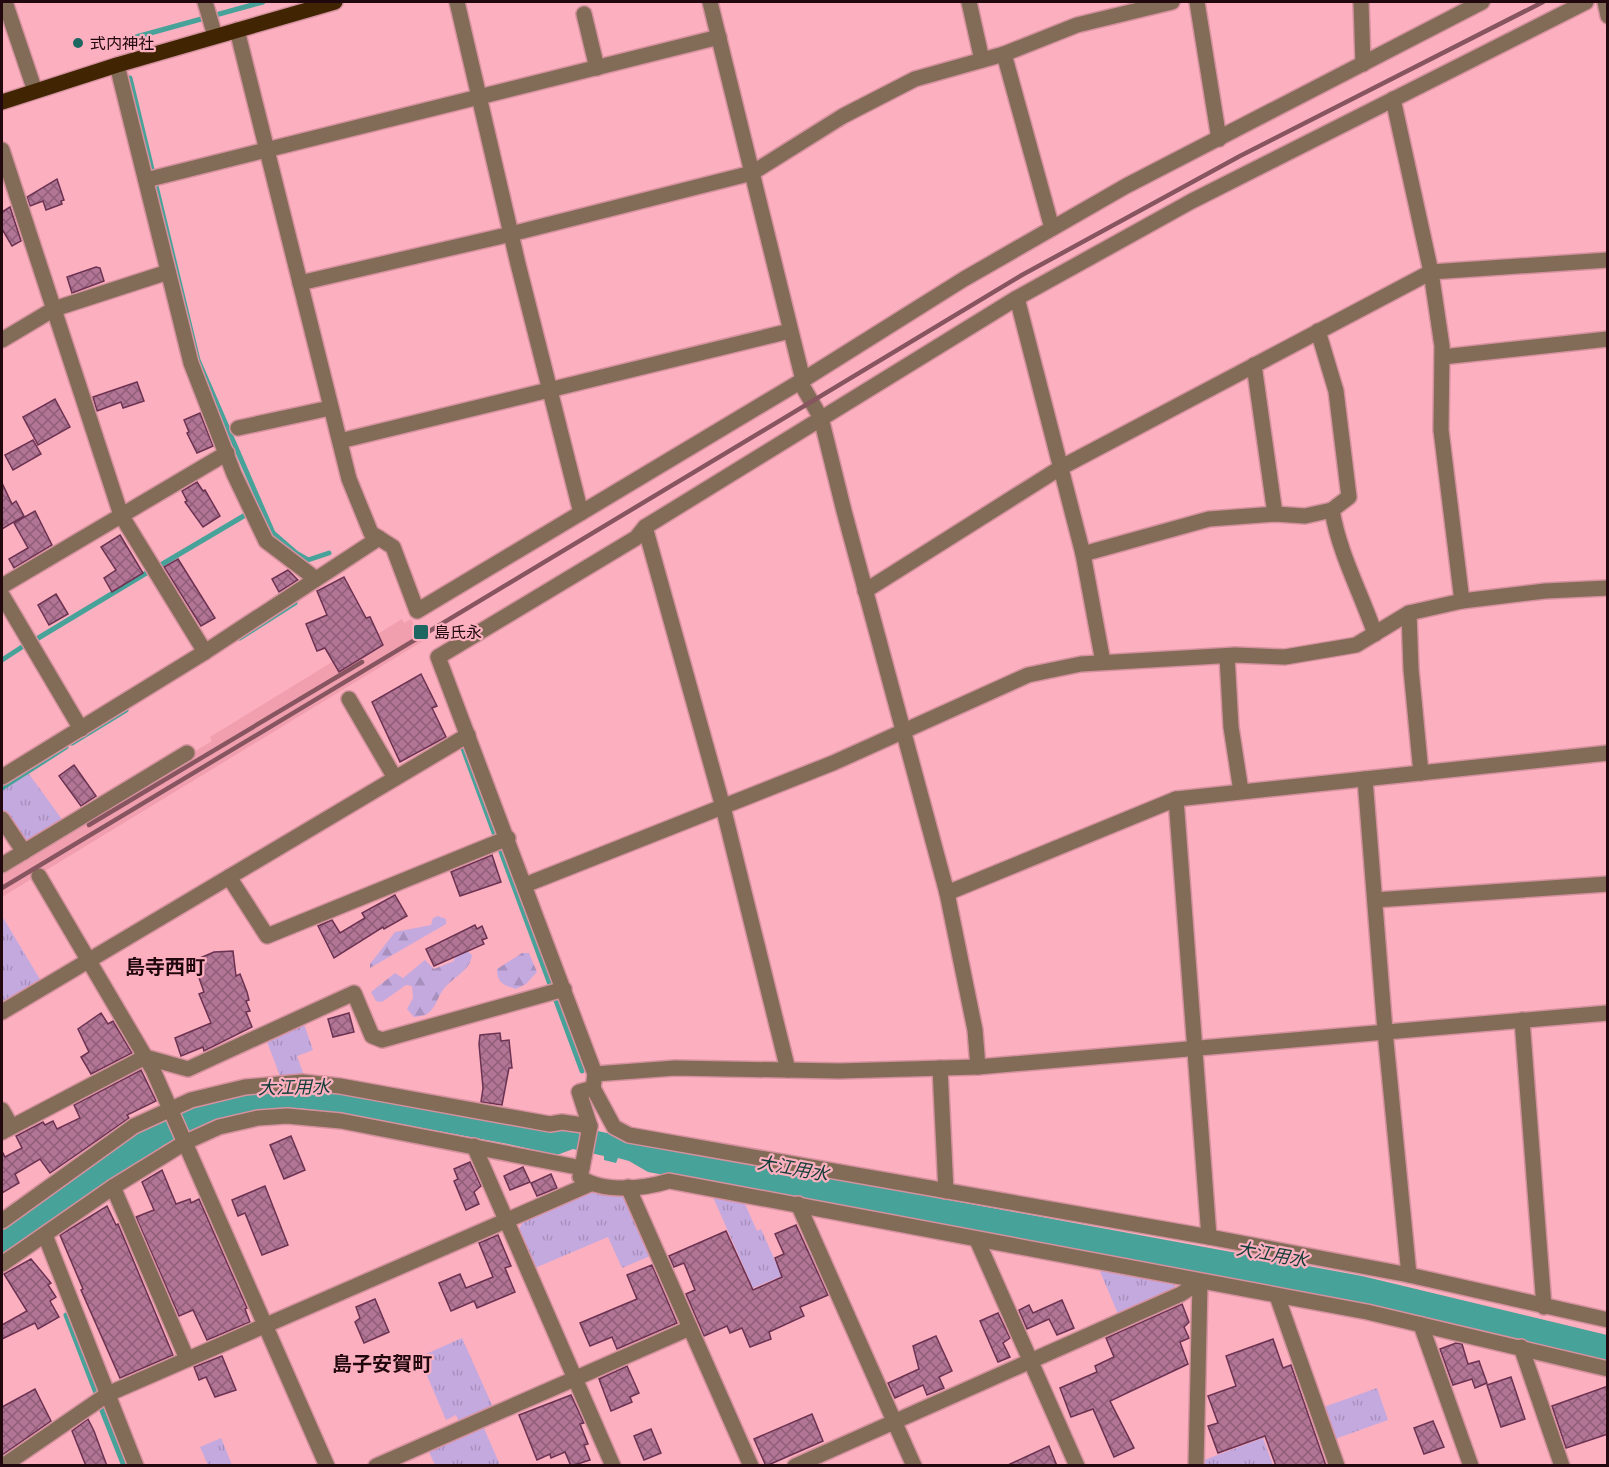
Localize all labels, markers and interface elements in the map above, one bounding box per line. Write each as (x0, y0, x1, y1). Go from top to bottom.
place label: 式内神社 (90, 33, 154, 53)
marker: 式内神社 (71, 36, 85, 50)
place label: 島氏永 (434, 622, 482, 642)
marker: 島氏永 (412, 623, 430, 641)
district label: 島寺西町 (125, 954, 205, 979)
water label: 大江用水 (258, 1075, 332, 1099)
water label: 大江用水 (756, 1150, 832, 1186)
water label: 大江用水 (1235, 1236, 1311, 1272)
district label: 島子安賀町 (332, 1351, 432, 1376)

